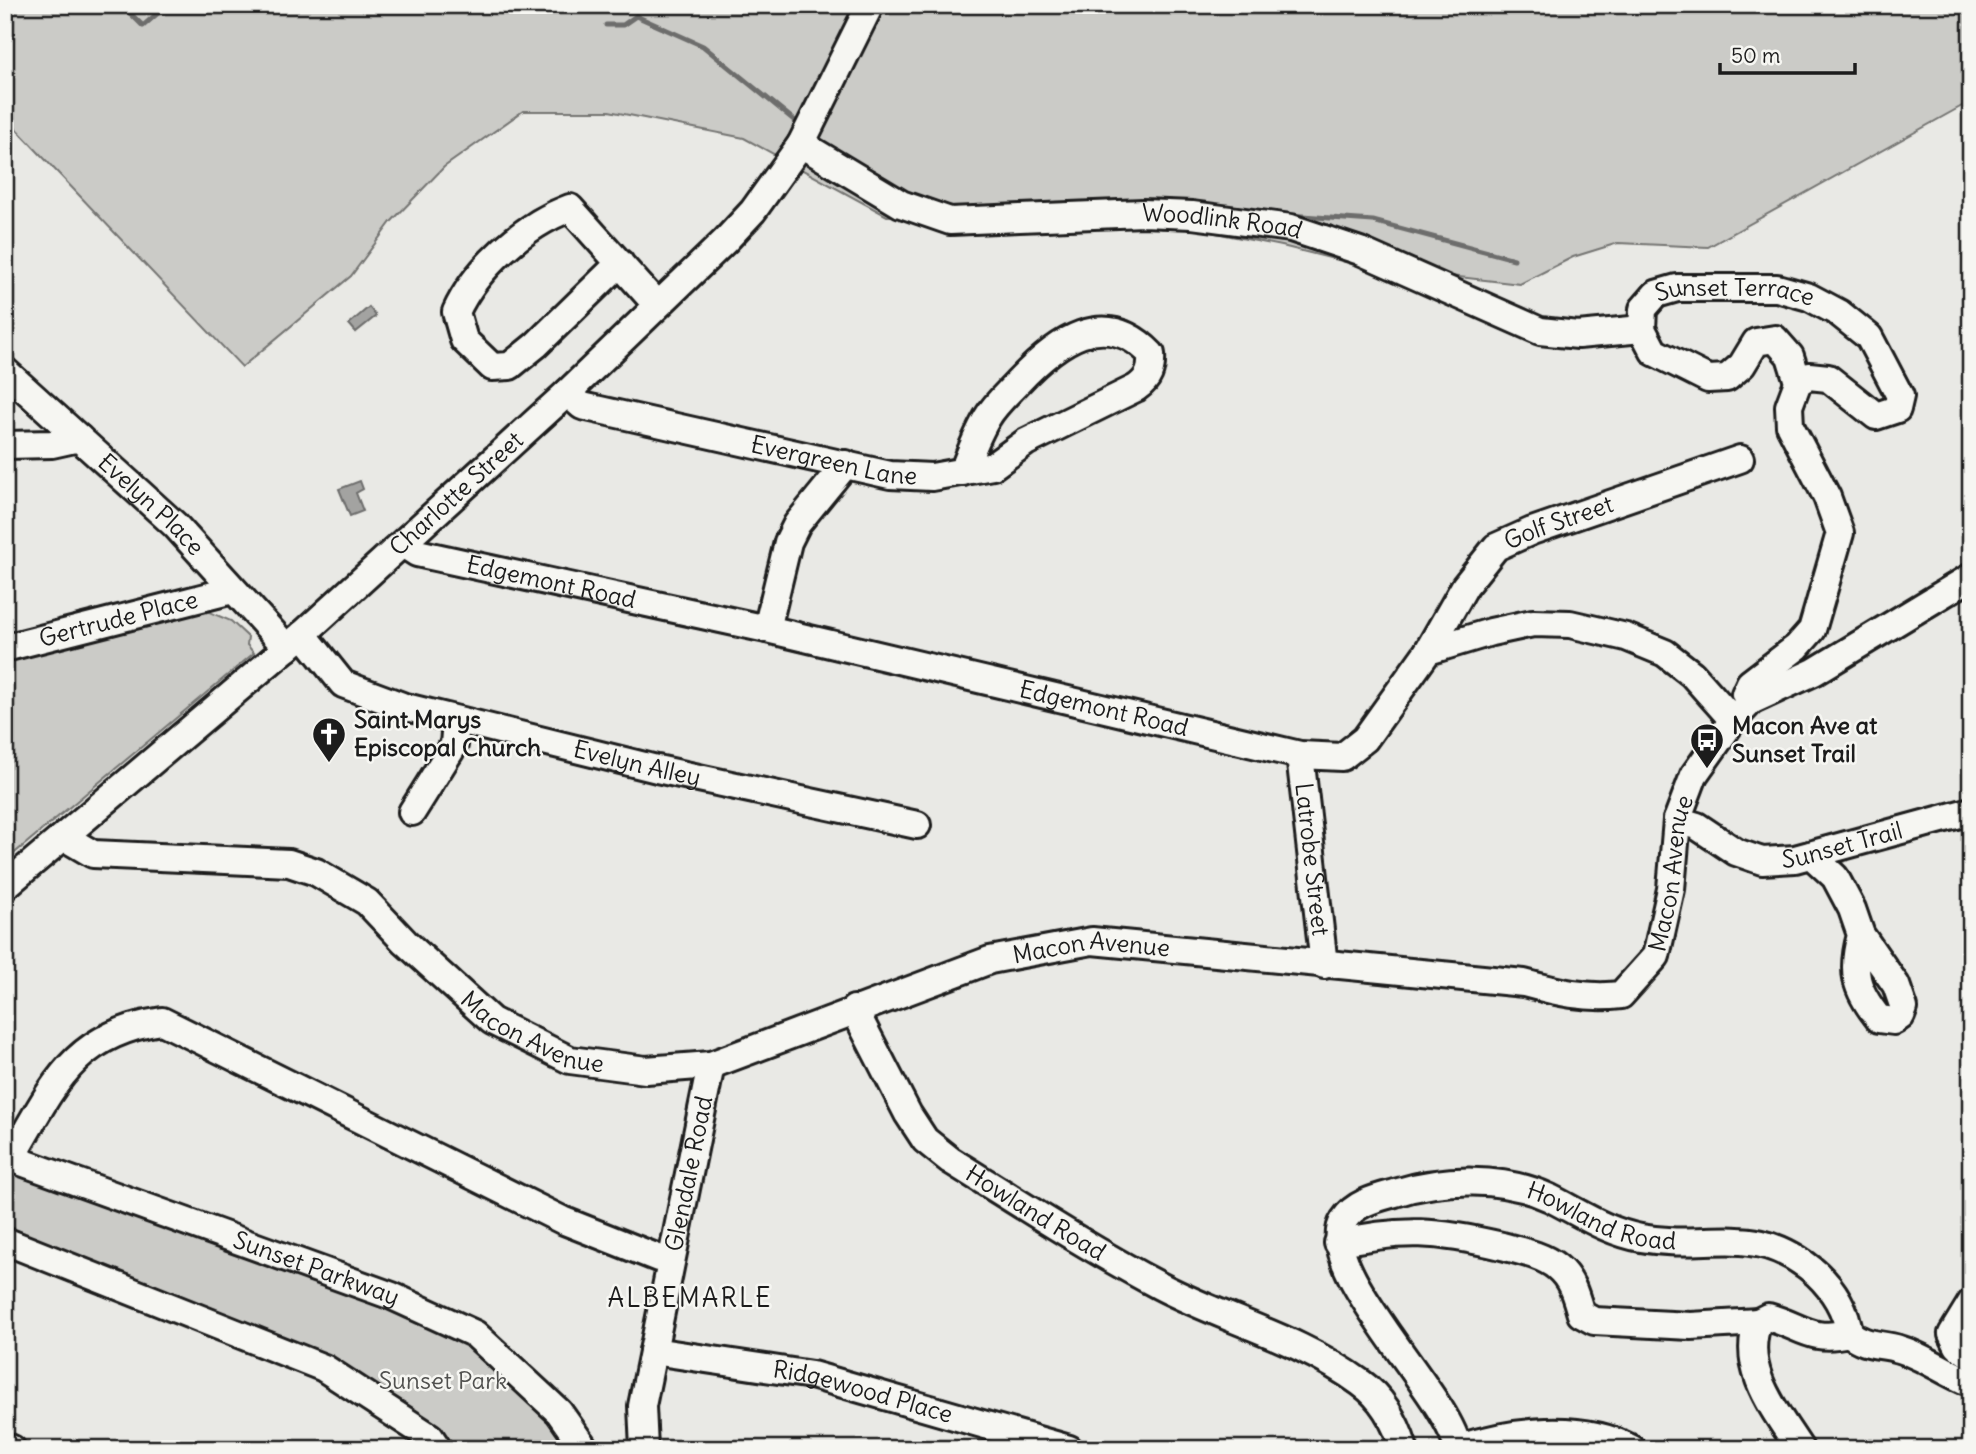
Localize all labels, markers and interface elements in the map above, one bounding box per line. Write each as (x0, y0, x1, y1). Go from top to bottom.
scale bar (1720, 32, 1855, 76)
text: 50 m (1731, 42, 1780, 69)
street label: Woodlink Road (1141, 197, 1306, 245)
street label: Sunset Terrace (1651, 271, 1818, 312)
street label: Charlotte Street (383, 425, 529, 562)
street label: Evergreen Lane (748, 428, 918, 490)
street label: Evelyn Place (92, 447, 211, 561)
street label: Golf Street (1499, 488, 1617, 556)
street label: Edgemont Road (464, 548, 639, 614)
street label: Gertrude Place (36, 584, 201, 653)
street label: Edgemont Road (1017, 673, 1192, 742)
place label: Saint Marys Episcopal Church (354, 704, 541, 762)
place label: Macon Ave at Sunset Trail (1732, 710, 1878, 768)
church icon: Saint Marys Episcopal Church (310, 715, 348, 764)
bus stop icon: Macon Ave at Sunset Trail (1688, 721, 1726, 770)
street label: Evelyn Alley (571, 733, 704, 792)
street label: Latrobe Street (1289, 781, 1337, 937)
street label: Macon Avenue (1641, 791, 1699, 954)
street label: Sunset Trail (1781, 814, 1905, 874)
street label: Macon Avenue (1010, 925, 1171, 969)
street label: Macon Avenue (455, 984, 606, 1078)
street label: Glendale Road (658, 1093, 718, 1254)
street label: Howland Road (961, 1158, 1112, 1267)
street label: Howland Road (1523, 1174, 1677, 1256)
street label: Sunset Parkway (229, 1224, 404, 1311)
district label: ALBEMARLE (608, 1281, 772, 1314)
street label: Ridgewood Place (771, 1353, 956, 1429)
park label: Sunset Park (379, 1365, 507, 1395)

